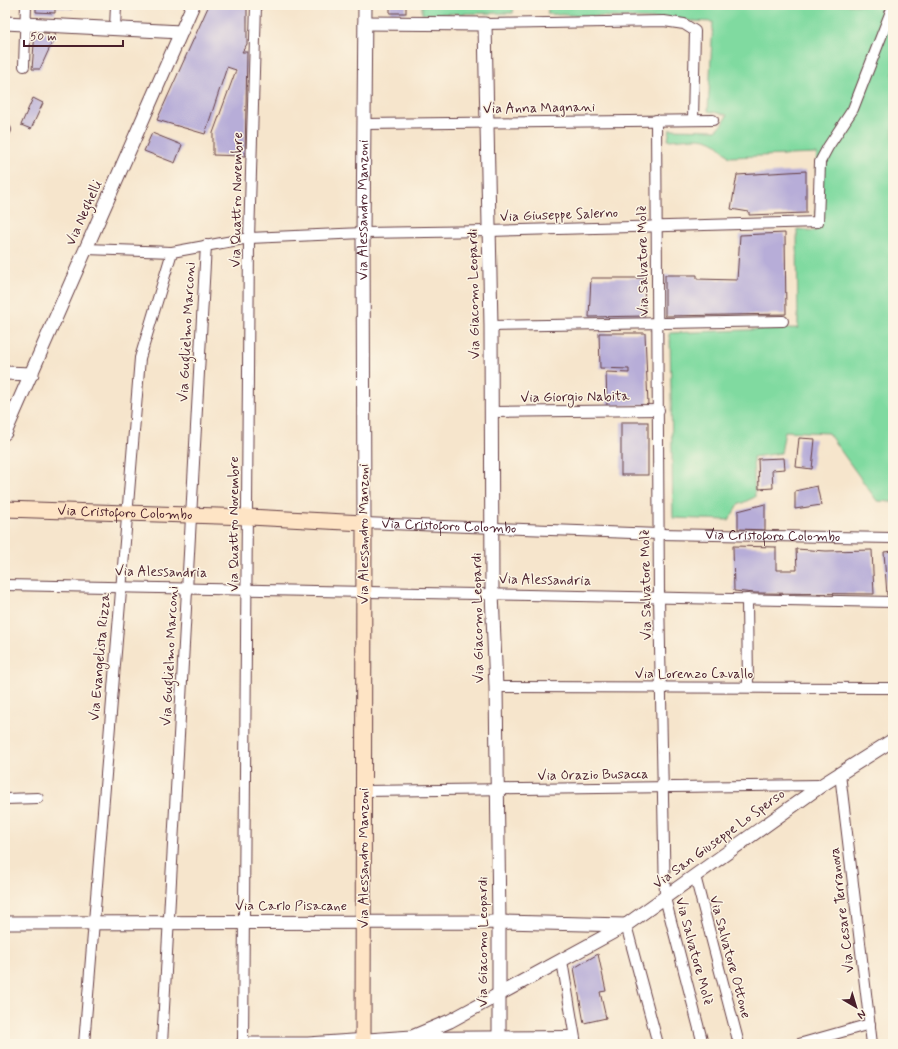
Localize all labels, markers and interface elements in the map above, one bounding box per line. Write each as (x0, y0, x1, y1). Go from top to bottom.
scale bar (24, 22, 123, 48)
text: 50 m (30, 29, 57, 45)
street label: Via Anna Magnani (483, 98, 595, 118)
street label: Via Quattro Novembre (227, 132, 247, 268)
street label: Via Alessandro Manzoni (354, 140, 373, 280)
street label: Via Neghelli (62, 177, 108, 249)
street label: Via Giuseppe Salerno (500, 204, 618, 226)
street label: Via Salvatore Molè (633, 206, 653, 316)
street label: Via Giacomo Leopardi (464, 229, 484, 359)
street label: Via Guglielmo Marconi (174, 262, 202, 403)
street label: Via Giorgio Nabita (520, 387, 630, 408)
street label: Via Quattro Novembre (225, 456, 243, 592)
street label: Via Alessandro Manzoni (355, 464, 373, 604)
street label: Via Cristoforo Colombo (57, 502, 193, 524)
street label: Via Cristoforo Colombo (381, 515, 517, 538)
street label: Via Cristoforo Colombo (705, 526, 840, 547)
street label: Via Salvatore Molè (636, 530, 656, 640)
street label: Via Giacomo Leopardi (468, 553, 488, 683)
street label: Via Alessandria (115, 562, 207, 582)
street label: Via Alessandria (499, 570, 591, 590)
street label: Via Guglielmo Marconi (157, 586, 185, 727)
street label: Via Evangelista Rizza (85, 592, 116, 722)
street label: Via Lorenzo Cavallo (635, 665, 753, 683)
street label: Via Orazio Busacca (537, 765, 649, 785)
street label: Via San Giuseppe Lo Sperso (649, 785, 789, 893)
street label: Via Alessandro Manzoni (355, 788, 373, 928)
street label: Via Cesare Terranova (825, 846, 859, 974)
street label: Via Giacomo Leopardi (474, 877, 492, 1007)
street label: Via Salvatore Ottone (705, 894, 755, 1020)
street label: Via Salvatore Molè (671, 895, 717, 1007)
street label: Via Carlo Pisacane (235, 897, 347, 915)
north arrow (836, 987, 876, 1027)
text: N (854, 1006, 869, 1022)

